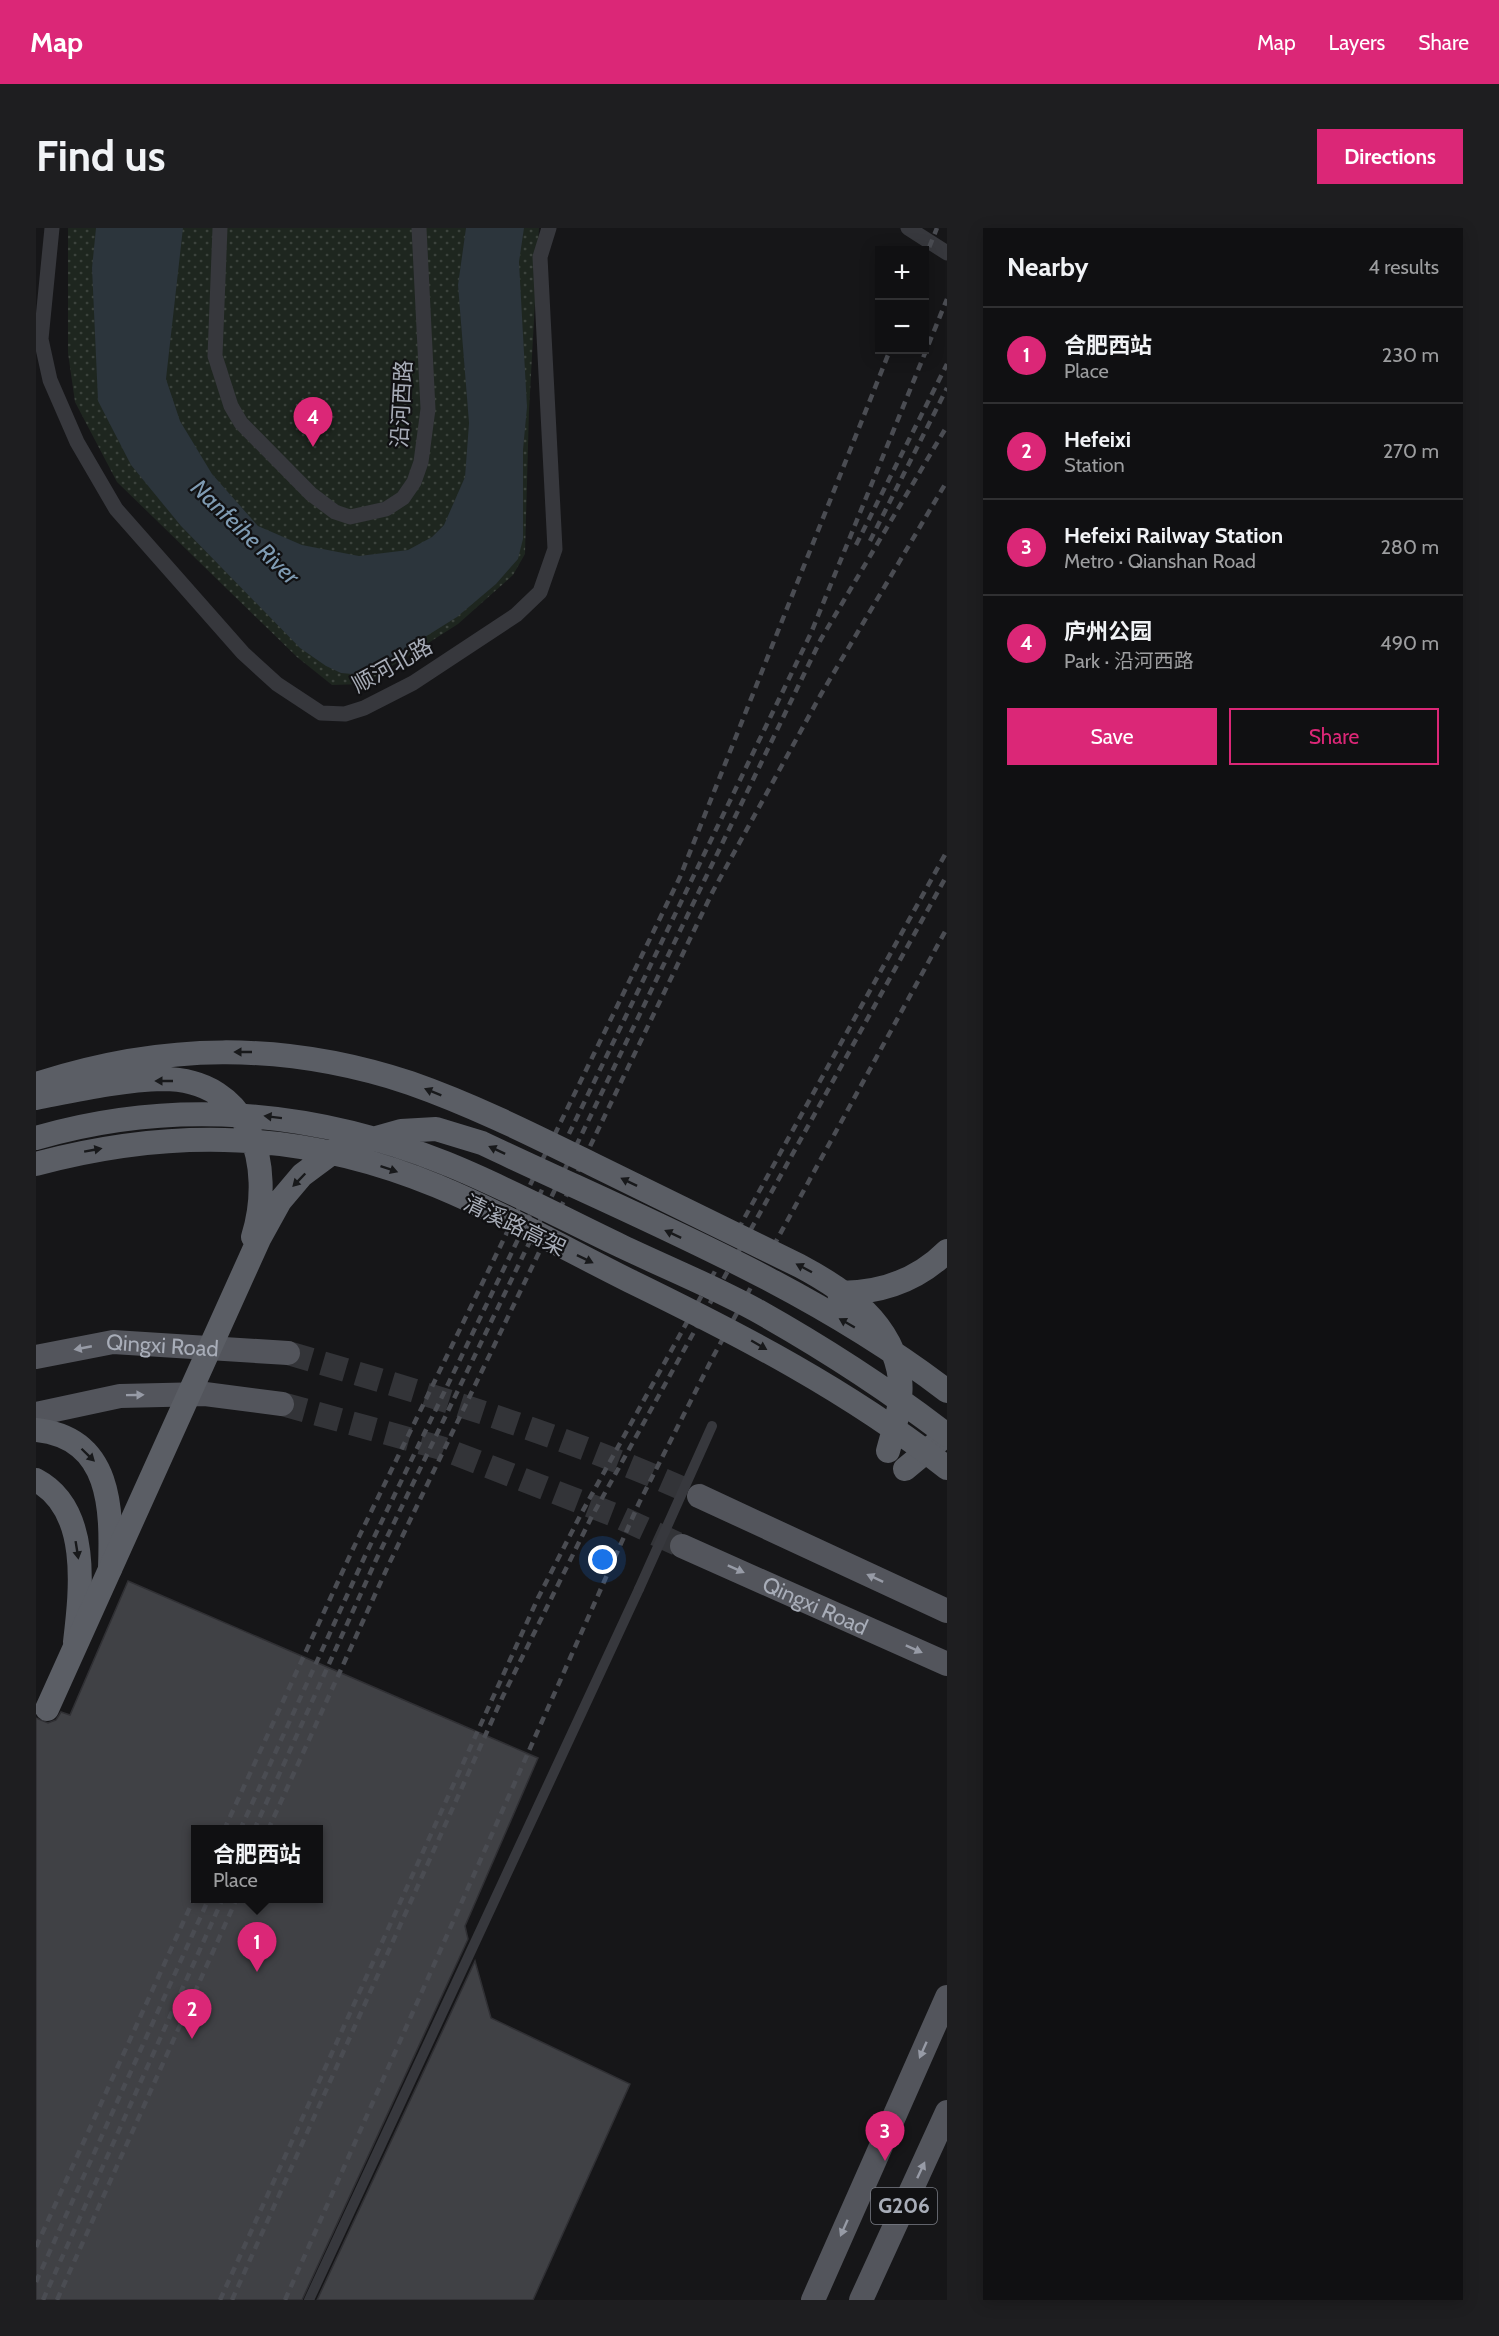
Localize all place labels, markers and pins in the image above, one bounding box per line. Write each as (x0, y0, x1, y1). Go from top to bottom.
pin: 4 (294, 398, 332, 447)
pin: 1 (238, 1922, 276, 1972)
pin: 2 (172, 1990, 212, 2039)
pin: 3 (866, 2112, 904, 2161)

